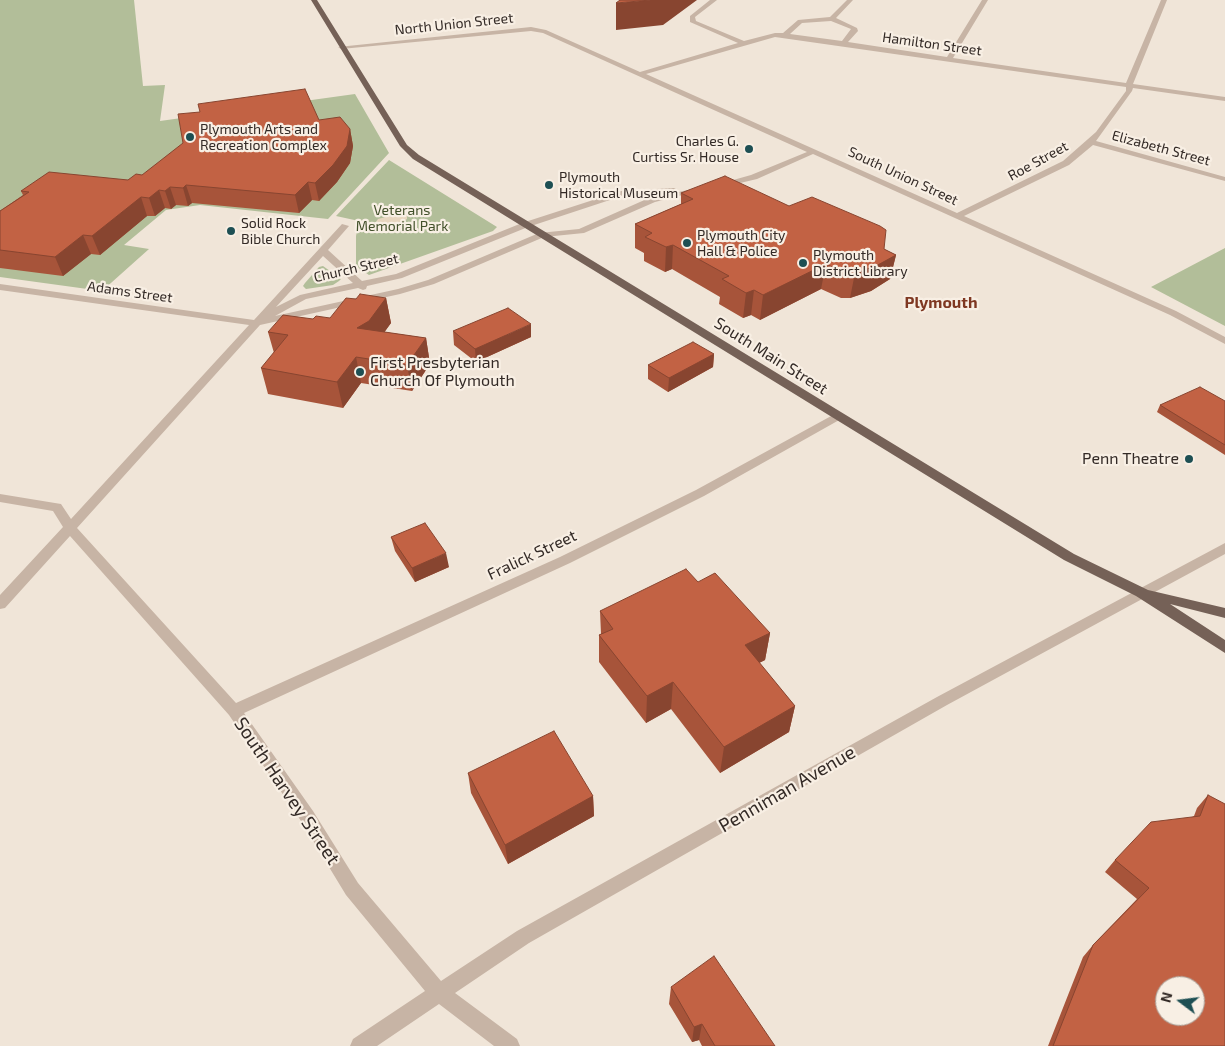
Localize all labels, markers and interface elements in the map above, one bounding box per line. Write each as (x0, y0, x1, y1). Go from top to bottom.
street label: North Union Street (394, 9, 514, 39)
street label: Hamilton Street (881, 29, 983, 59)
place label: Plymouth Arts and Recreation Complex (200, 121, 327, 154)
street label: Elizabeth Street (1110, 127, 1212, 169)
marker: Plymouth Arts and Recreation Complex (184, 131, 196, 143)
place label: Charles G. Curtiss Sr. House (632, 133, 739, 166)
street label: Roe Street (1005, 138, 1071, 184)
marker: Charles G. Curtiss Sr. House (743, 143, 755, 155)
street label: South Union Street (845, 143, 961, 209)
place label: Plymouth Historical Museum (559, 169, 678, 202)
marker: Plymouth Historical Museum (543, 179, 555, 191)
park label: Veterans Memorial Park (356, 202, 448, 234)
place label: Solid Rock Bible Church (241, 215, 320, 248)
marker: Solid Rock Bible Church (225, 225, 237, 237)
place label: Plymouth City Hall & Police (697, 227, 785, 260)
marker: Plymouth City Hall & Police (681, 237, 693, 249)
place label: Plymouth District Library (813, 247, 908, 280)
street label: Church Street (312, 250, 400, 286)
marker: Plymouth District Library (797, 257, 809, 269)
street label: Adams Street (86, 278, 174, 306)
district label: Plymouth (905, 293, 977, 313)
street label: South Main Street (711, 313, 831, 399)
place label: First Presbyterian Church Of Plymouth (370, 353, 515, 391)
marker: First Presbyterian Church Of Plymouth (354, 366, 366, 378)
place label: Penn Theatre (1082, 449, 1179, 469)
marker: Penn Theatre (1183, 453, 1195, 465)
street label: Fralick Street (484, 526, 580, 584)
street label: South Harvey Street (229, 713, 345, 869)
street label: Penniman Avenue (715, 741, 859, 837)
north arrow (1155, 976, 1205, 1026)
text: N (1156, 990, 1176, 1004)

